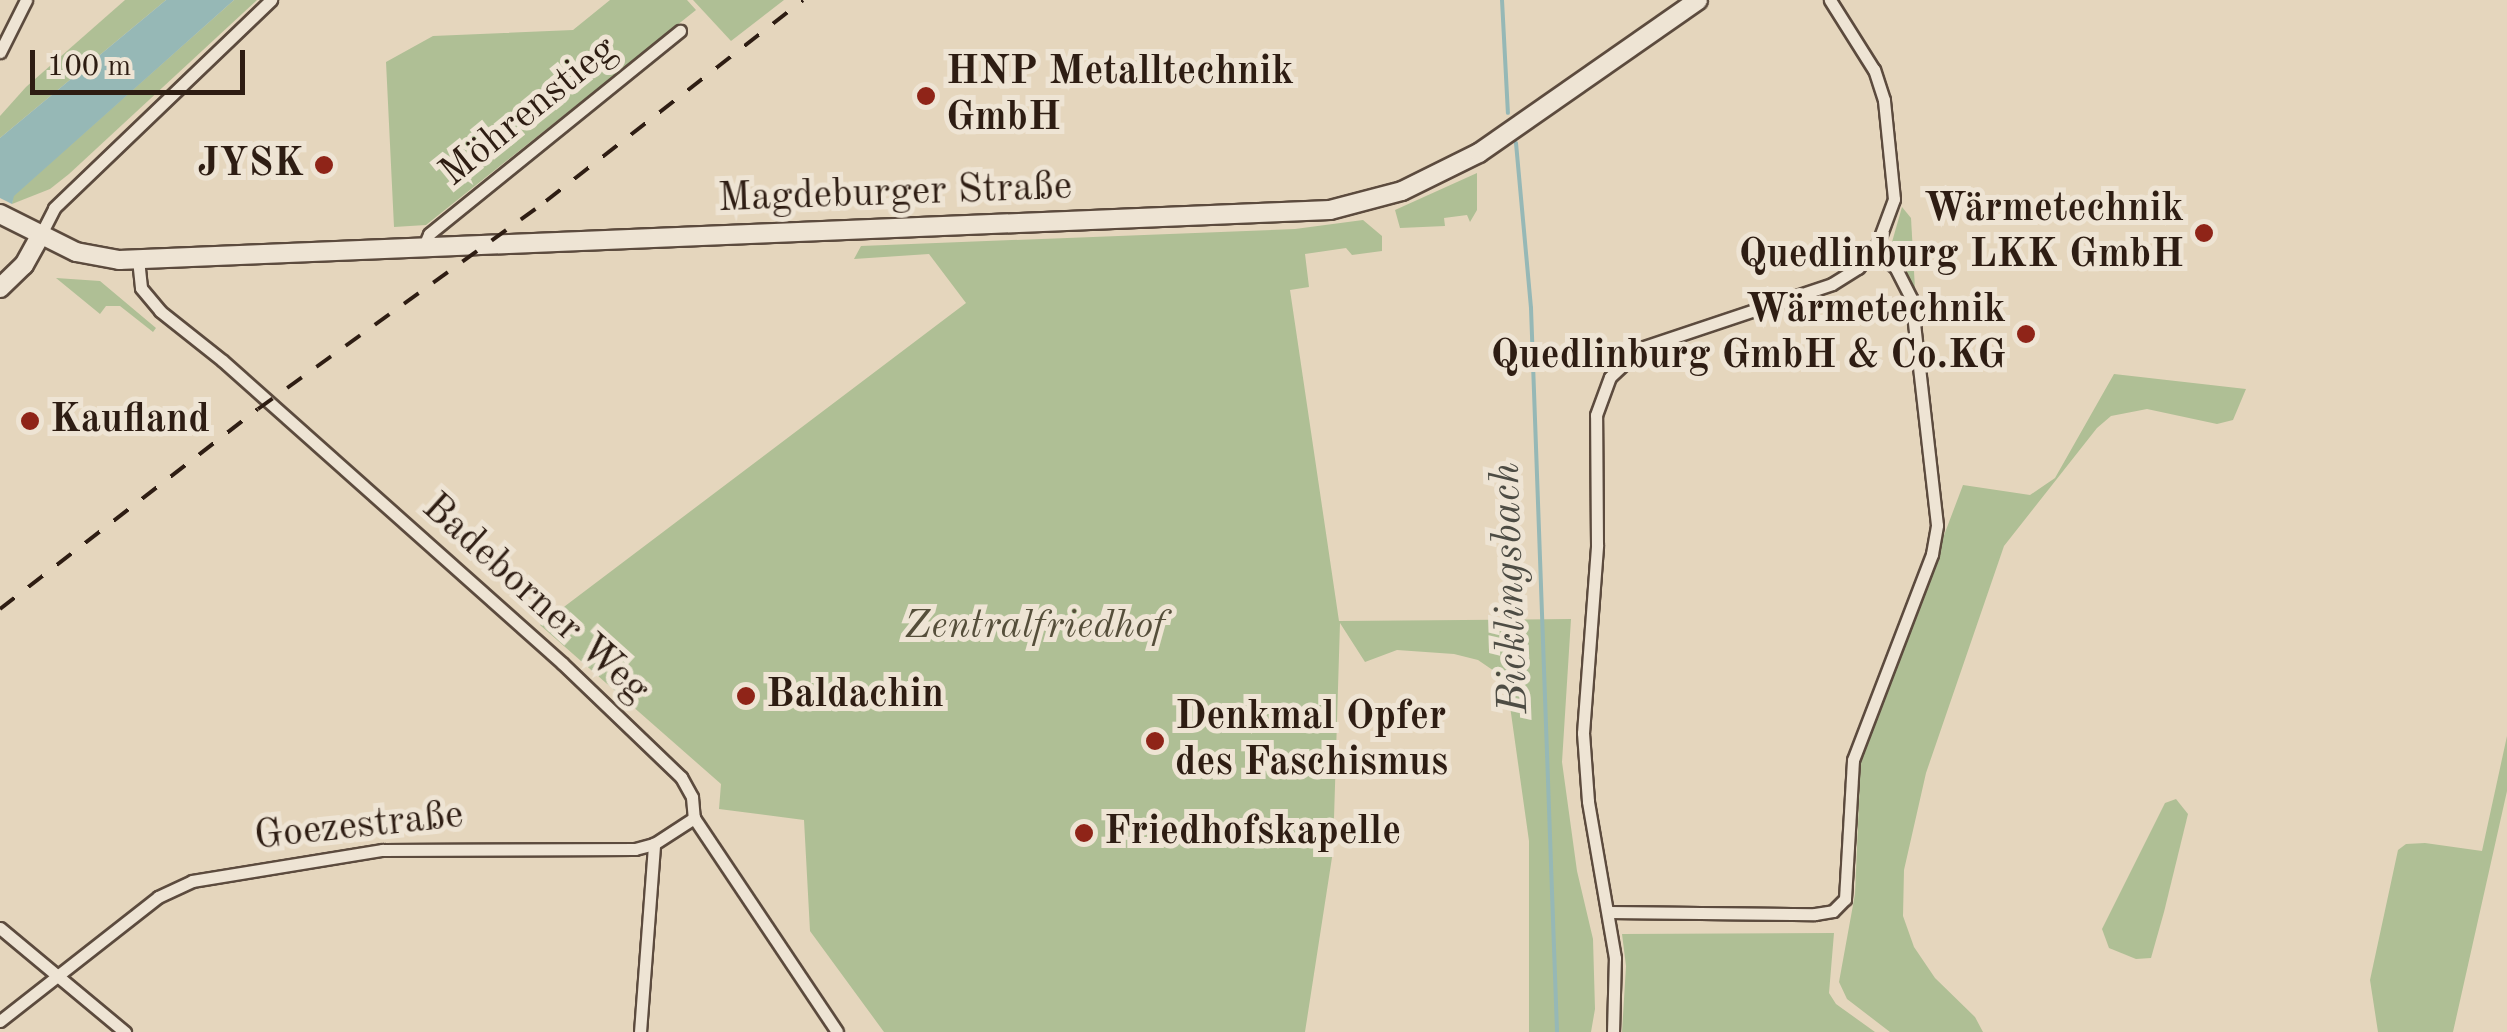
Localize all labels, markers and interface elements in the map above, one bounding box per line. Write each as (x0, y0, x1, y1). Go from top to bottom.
street label: Möhrenstieg (431, 26, 627, 198)
scale bar (35, 30, 250, 92)
place label: HNP Metalltechnik GmbH (946, 49, 1294, 143)
text: 100 m (47, 52, 131, 82)
marker: HNP Metalltechnik GmbH (915, 85, 937, 107)
place label: JYSK (197, 141, 304, 189)
marker: JYSK (313, 154, 335, 176)
street label: Magdeburger Straße (717, 164, 1073, 224)
place label: Wärmetechnik Quedlinburg LKK GmbH (1738, 186, 2184, 280)
marker: Wärmetechnik Quedlinburg LKK GmbH (2193, 222, 2215, 244)
place label: Wärmetechnik Quedlinburg GmbH & Co.KG (1490, 287, 2006, 381)
marker: Wärmetechnik Quedlinburg GmbH & Co.KG (2015, 323, 2037, 345)
place label: Kaufland (50, 397, 210, 445)
marker: Kaufland (19, 410, 41, 432)
water label: Bicklingsbach (1481, 461, 1541, 715)
street label: Badeborner Weg (411, 484, 659, 714)
park label: Zentralfriedhof (904, 603, 1166, 651)
place label: Baldachin (766, 672, 944, 720)
marker: Baldachin (735, 685, 757, 707)
place label: Denkmal Opfer des Faschismus (1175, 694, 1448, 788)
marker: Denkmal Opfer des Faschismus (1144, 730, 1166, 752)
street label: Goezestraße (252, 792, 466, 862)
place label: Friedhofskapelle (1104, 809, 1401, 857)
marker: Friedhofskapelle (1073, 822, 1095, 844)

